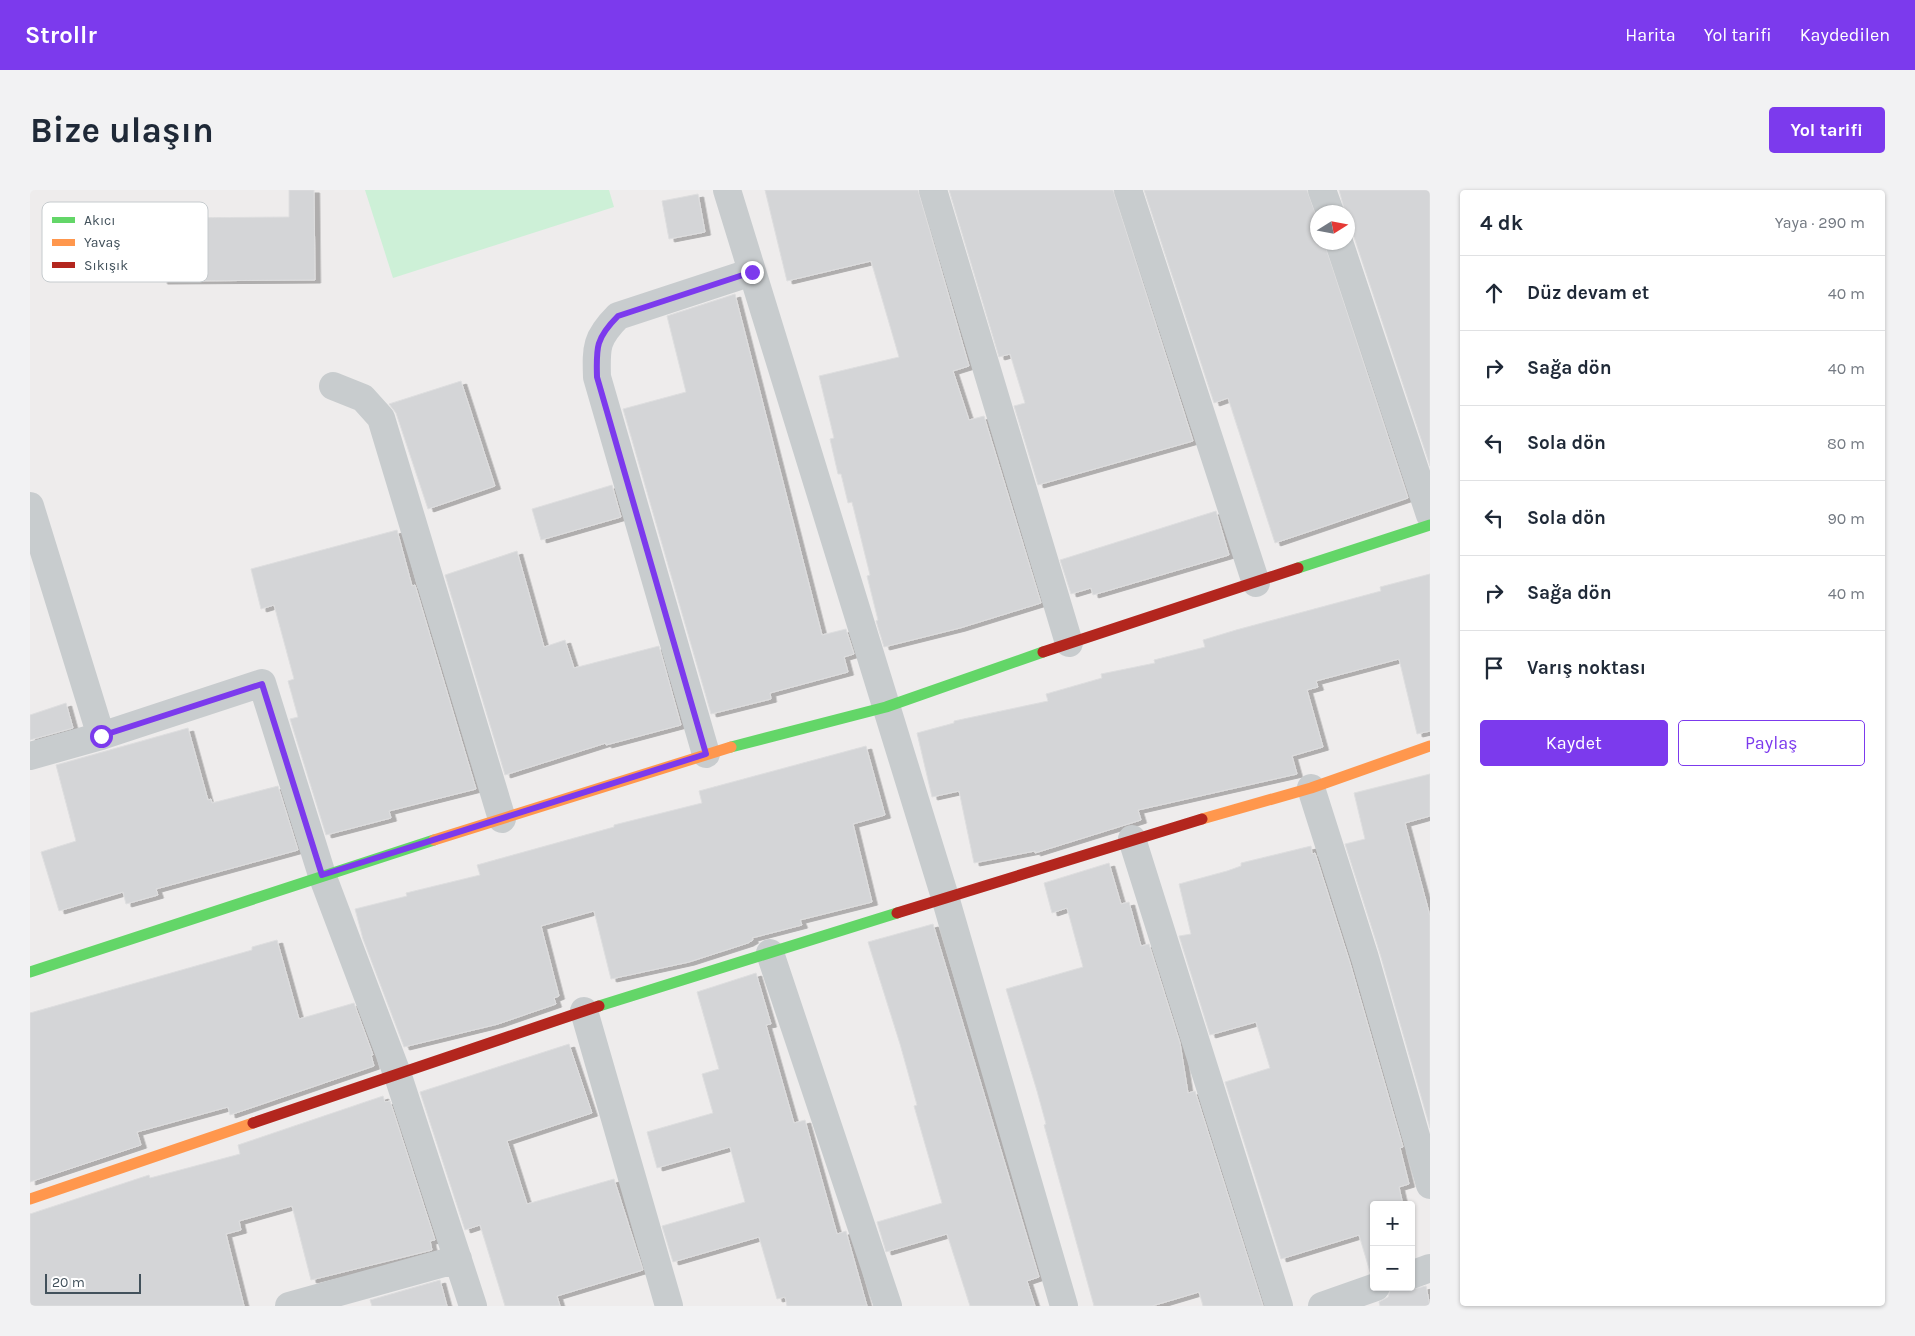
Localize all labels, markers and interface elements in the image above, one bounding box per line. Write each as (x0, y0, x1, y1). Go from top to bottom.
text: Strollr (25, 21, 97, 49)
text: Harita (1625, 24, 1676, 46)
text: Yol tarifi (1704, 24, 1772, 46)
text: Kaydedilen (1800, 24, 1890, 46)
button: Yol tarifi (1769, 107, 1885, 153)
text: Bize ulaşın (30, 110, 214, 151)
legend (42, 202, 208, 282)
north arrow (1310, 205, 1355, 250)
text: 4 dk (1480, 211, 1523, 235)
text: Akıcı (84, 212, 116, 229)
text: Yaya · 290 m (1775, 213, 1865, 232)
text: Yavaş (84, 234, 121, 251)
text: Sıkışık (84, 257, 128, 274)
route end (741, 261, 764, 284)
icon: ahead (1480, 279, 1508, 307)
text: Düz devam et (1527, 282, 1649, 304)
text: 40 m (1828, 284, 1865, 303)
icon: right (1480, 354, 1508, 382)
text: Sağa dön (1527, 357, 1611, 379)
text: 40 m (1828, 359, 1865, 378)
icon: left (1480, 429, 1508, 457)
text: Sola dön (1527, 432, 1606, 454)
text: 80 m (1827, 434, 1865, 453)
icon: left (1480, 504, 1508, 532)
text: Sola dön (1527, 507, 1606, 529)
text: 90 m (1827, 509, 1865, 528)
icon: right (1480, 579, 1508, 607)
text: Sağa dön (1527, 582, 1611, 604)
text: 40 m (1828, 584, 1865, 603)
icon: arrive (1480, 654, 1508, 682)
text: Varış noktası (1527, 657, 1646, 679)
button: Kaydet (1480, 720, 1668, 766)
button: Paylaş (1678, 720, 1865, 766)
route start (90, 725, 113, 748)
map controls (1370, 1201, 1415, 1291)
button: + (1370, 1201, 1415, 1246)
button: − (1370, 1246, 1415, 1291)
scale bar (45, 1271, 141, 1294)
text: 20 m (52, 1274, 85, 1291)

